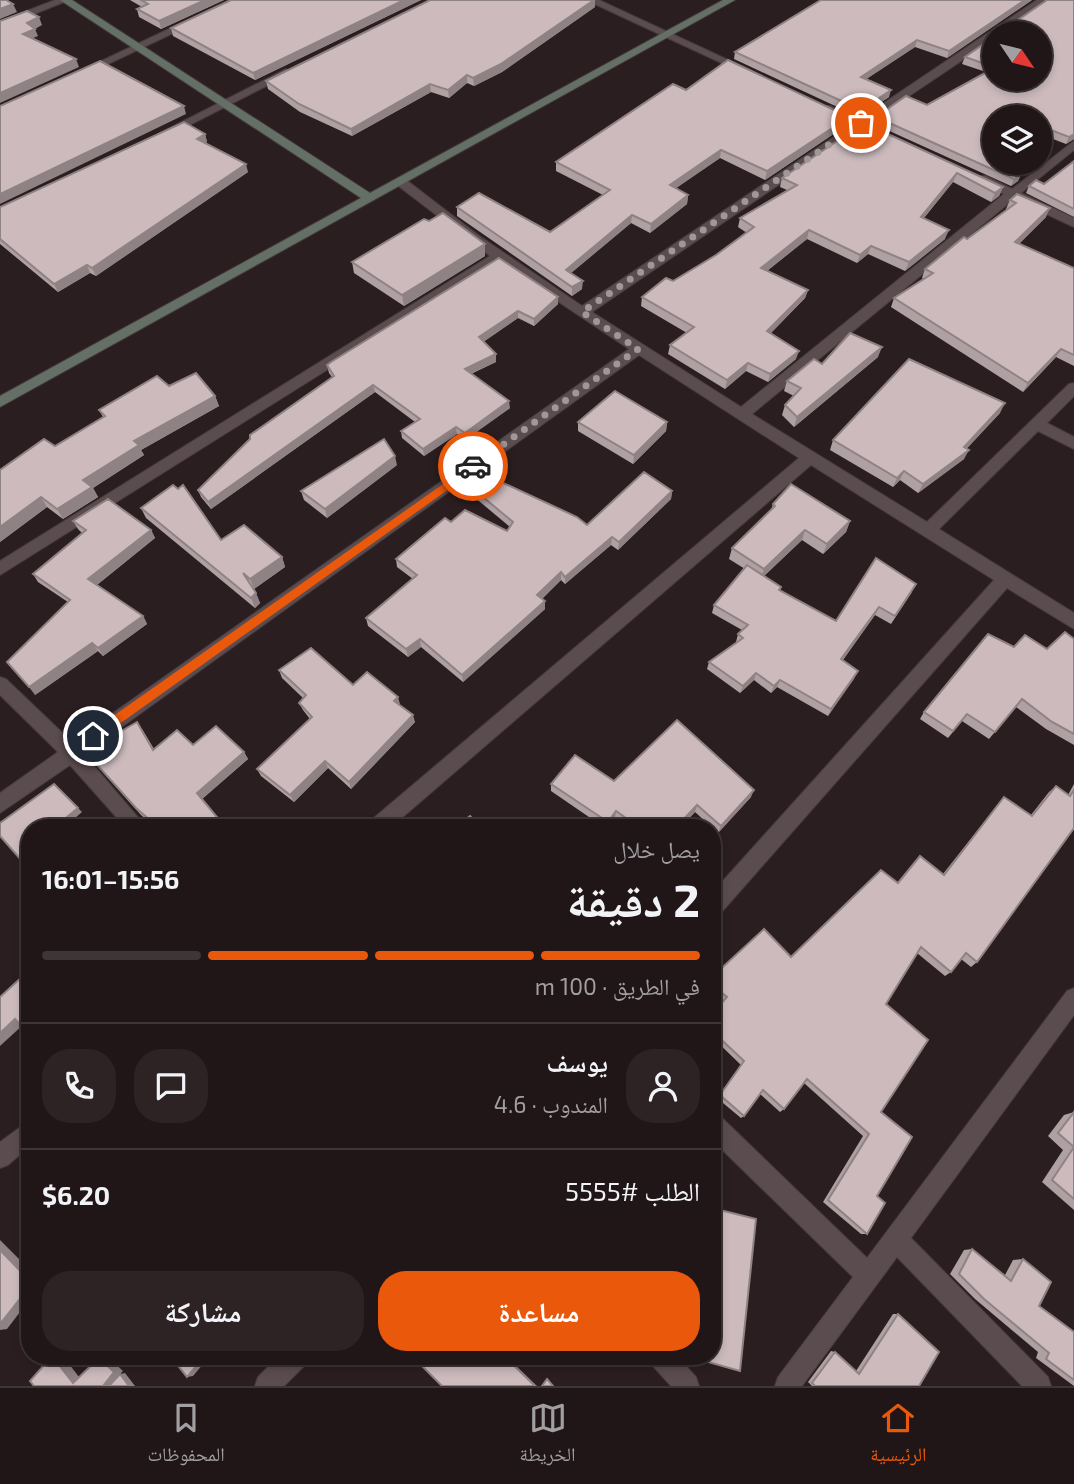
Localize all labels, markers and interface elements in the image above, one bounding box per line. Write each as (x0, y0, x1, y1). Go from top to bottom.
north arrow (982, 21, 1052, 91)
map controls (982, 21, 1052, 175)
pin (831, 93, 891, 153)
icon: bag (842, 104, 880, 142)
button: layers (982, 105, 1052, 175)
courier (438, 431, 508, 501)
icon: car (454, 447, 492, 485)
pin (63, 706, 123, 766)
icon: home (74, 717, 112, 755)
text: يصل خلال (613, 835, 700, 863)
text: 15:56–16:01 (42, 863, 179, 894)
text: 2 دقيقة (567, 871, 700, 926)
text: في الطريق · 100 m (535, 972, 700, 1000)
text: يوسف (547, 1046, 608, 1077)
button: phone (42, 1049, 116, 1123)
button: chat (134, 1049, 208, 1123)
button: person (626, 1049, 700, 1123)
text: المندوب · 4.6 (494, 1090, 608, 1118)
text: الطلب #5555 (565, 1175, 700, 1206)
text: $6.20 (42, 1179, 110, 1210)
button: مشاركة (42, 1271, 364, 1351)
button: مساعدة (378, 1271, 700, 1351)
tab: المحفوظات (147, 1399, 225, 1473)
tab: الخريطة (520, 1399, 575, 1473)
tab: الرئيسية (870, 1399, 927, 1473)

